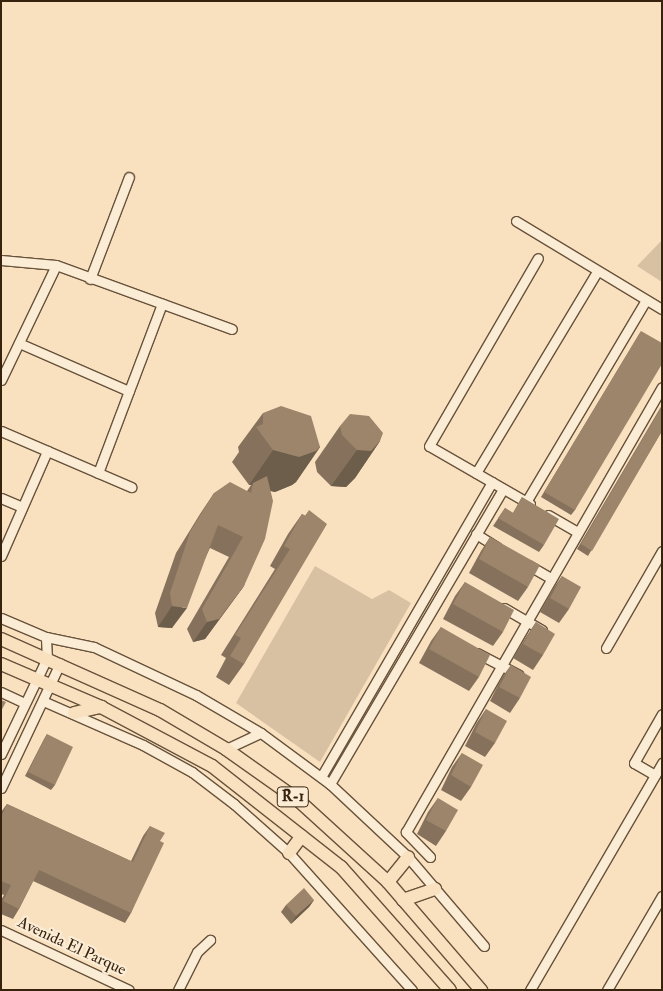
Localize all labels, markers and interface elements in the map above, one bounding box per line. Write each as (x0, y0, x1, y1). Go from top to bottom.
road number: R-1 (277, 784, 309, 810)
street label: Avenida El Parque (15, 913, 129, 979)

